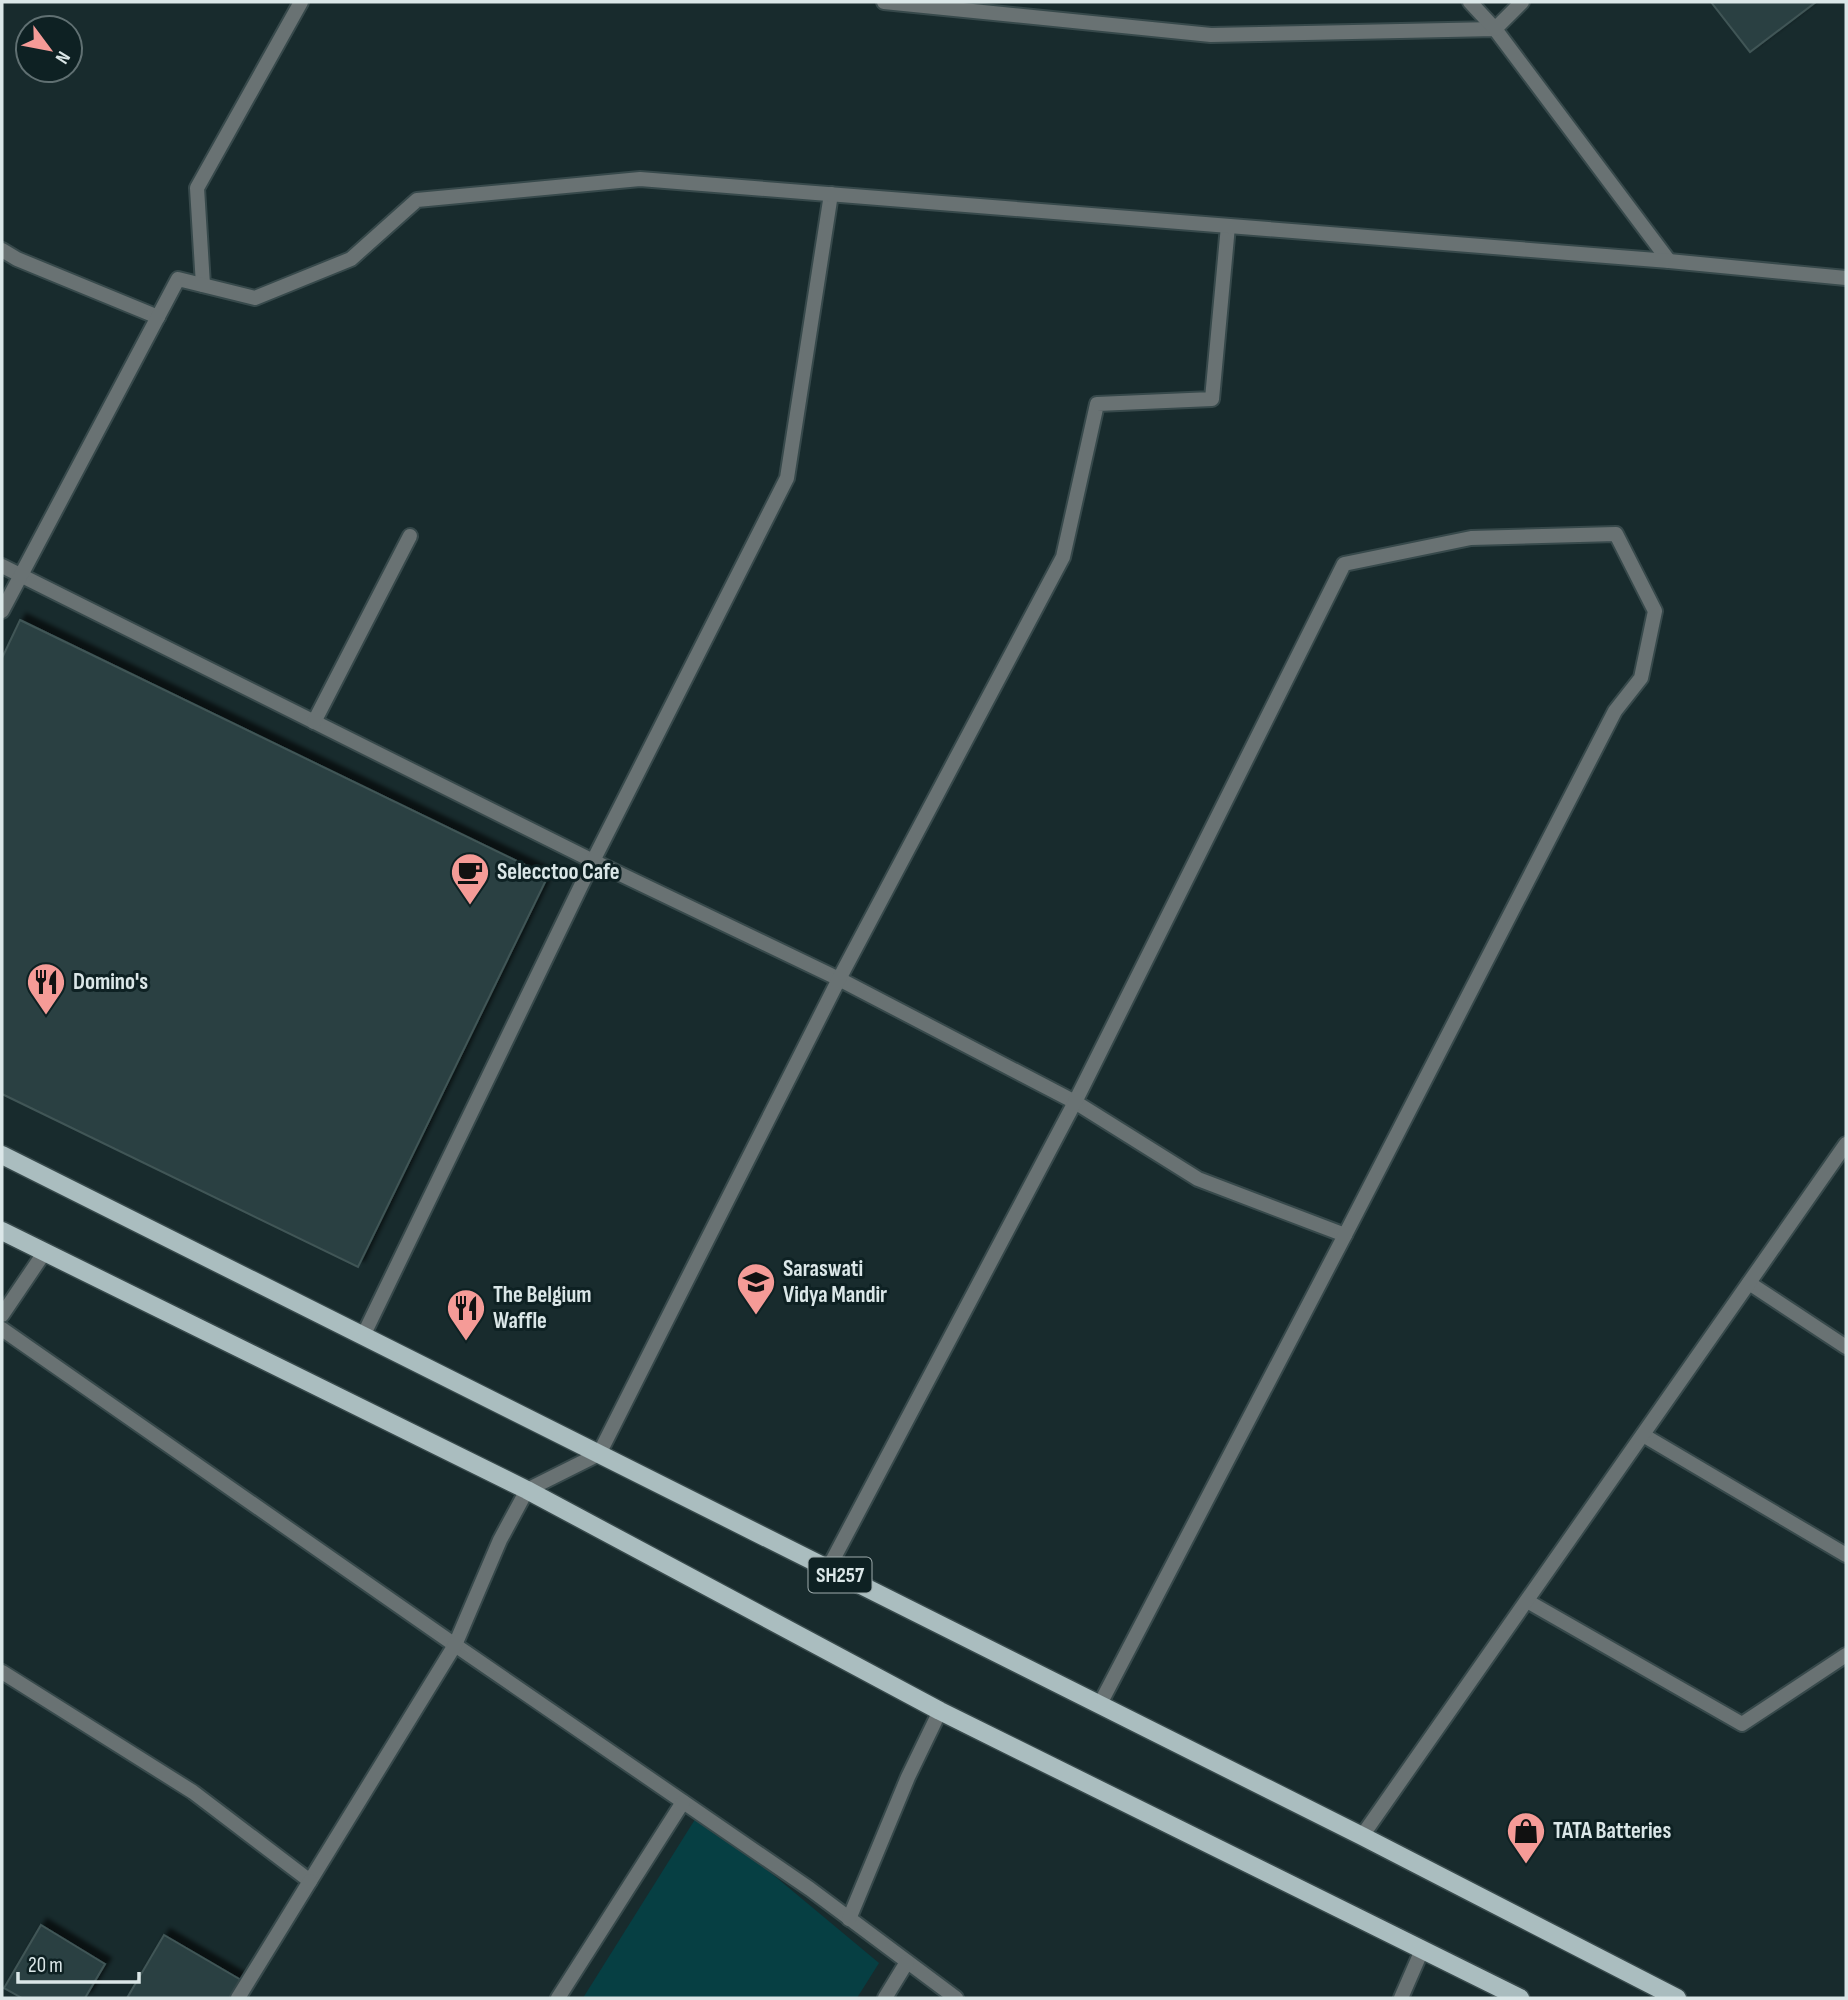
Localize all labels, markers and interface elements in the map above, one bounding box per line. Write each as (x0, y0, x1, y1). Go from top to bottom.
north arrow (14, 14, 84, 84)
text: N (50, 47, 75, 68)
cafe icon: Selecctoo Cafe (449, 851, 491, 906)
place label: Selecctoo Cafe (497, 858, 620, 886)
restaurant icon: Domino's (25, 961, 67, 1016)
place label: Domino's (73, 968, 148, 996)
place label: Saraswati Vidya Mandir (783, 1255, 887, 1309)
school or university icon: Saraswati Vidya Mandir (735, 1261, 777, 1316)
place label: The Belgium Waffle (493, 1281, 592, 1335)
restaurant icon: The Belgium Waffle (445, 1287, 487, 1342)
road number: SH257 (808, 1558, 872, 1592)
shop icon: TATA Batteries (1505, 1810, 1547, 1865)
place label: TATA Batteries (1553, 1817, 1671, 1845)
scale bar (18, 1940, 138, 1984)
text: 20 m (28, 1953, 63, 1978)

